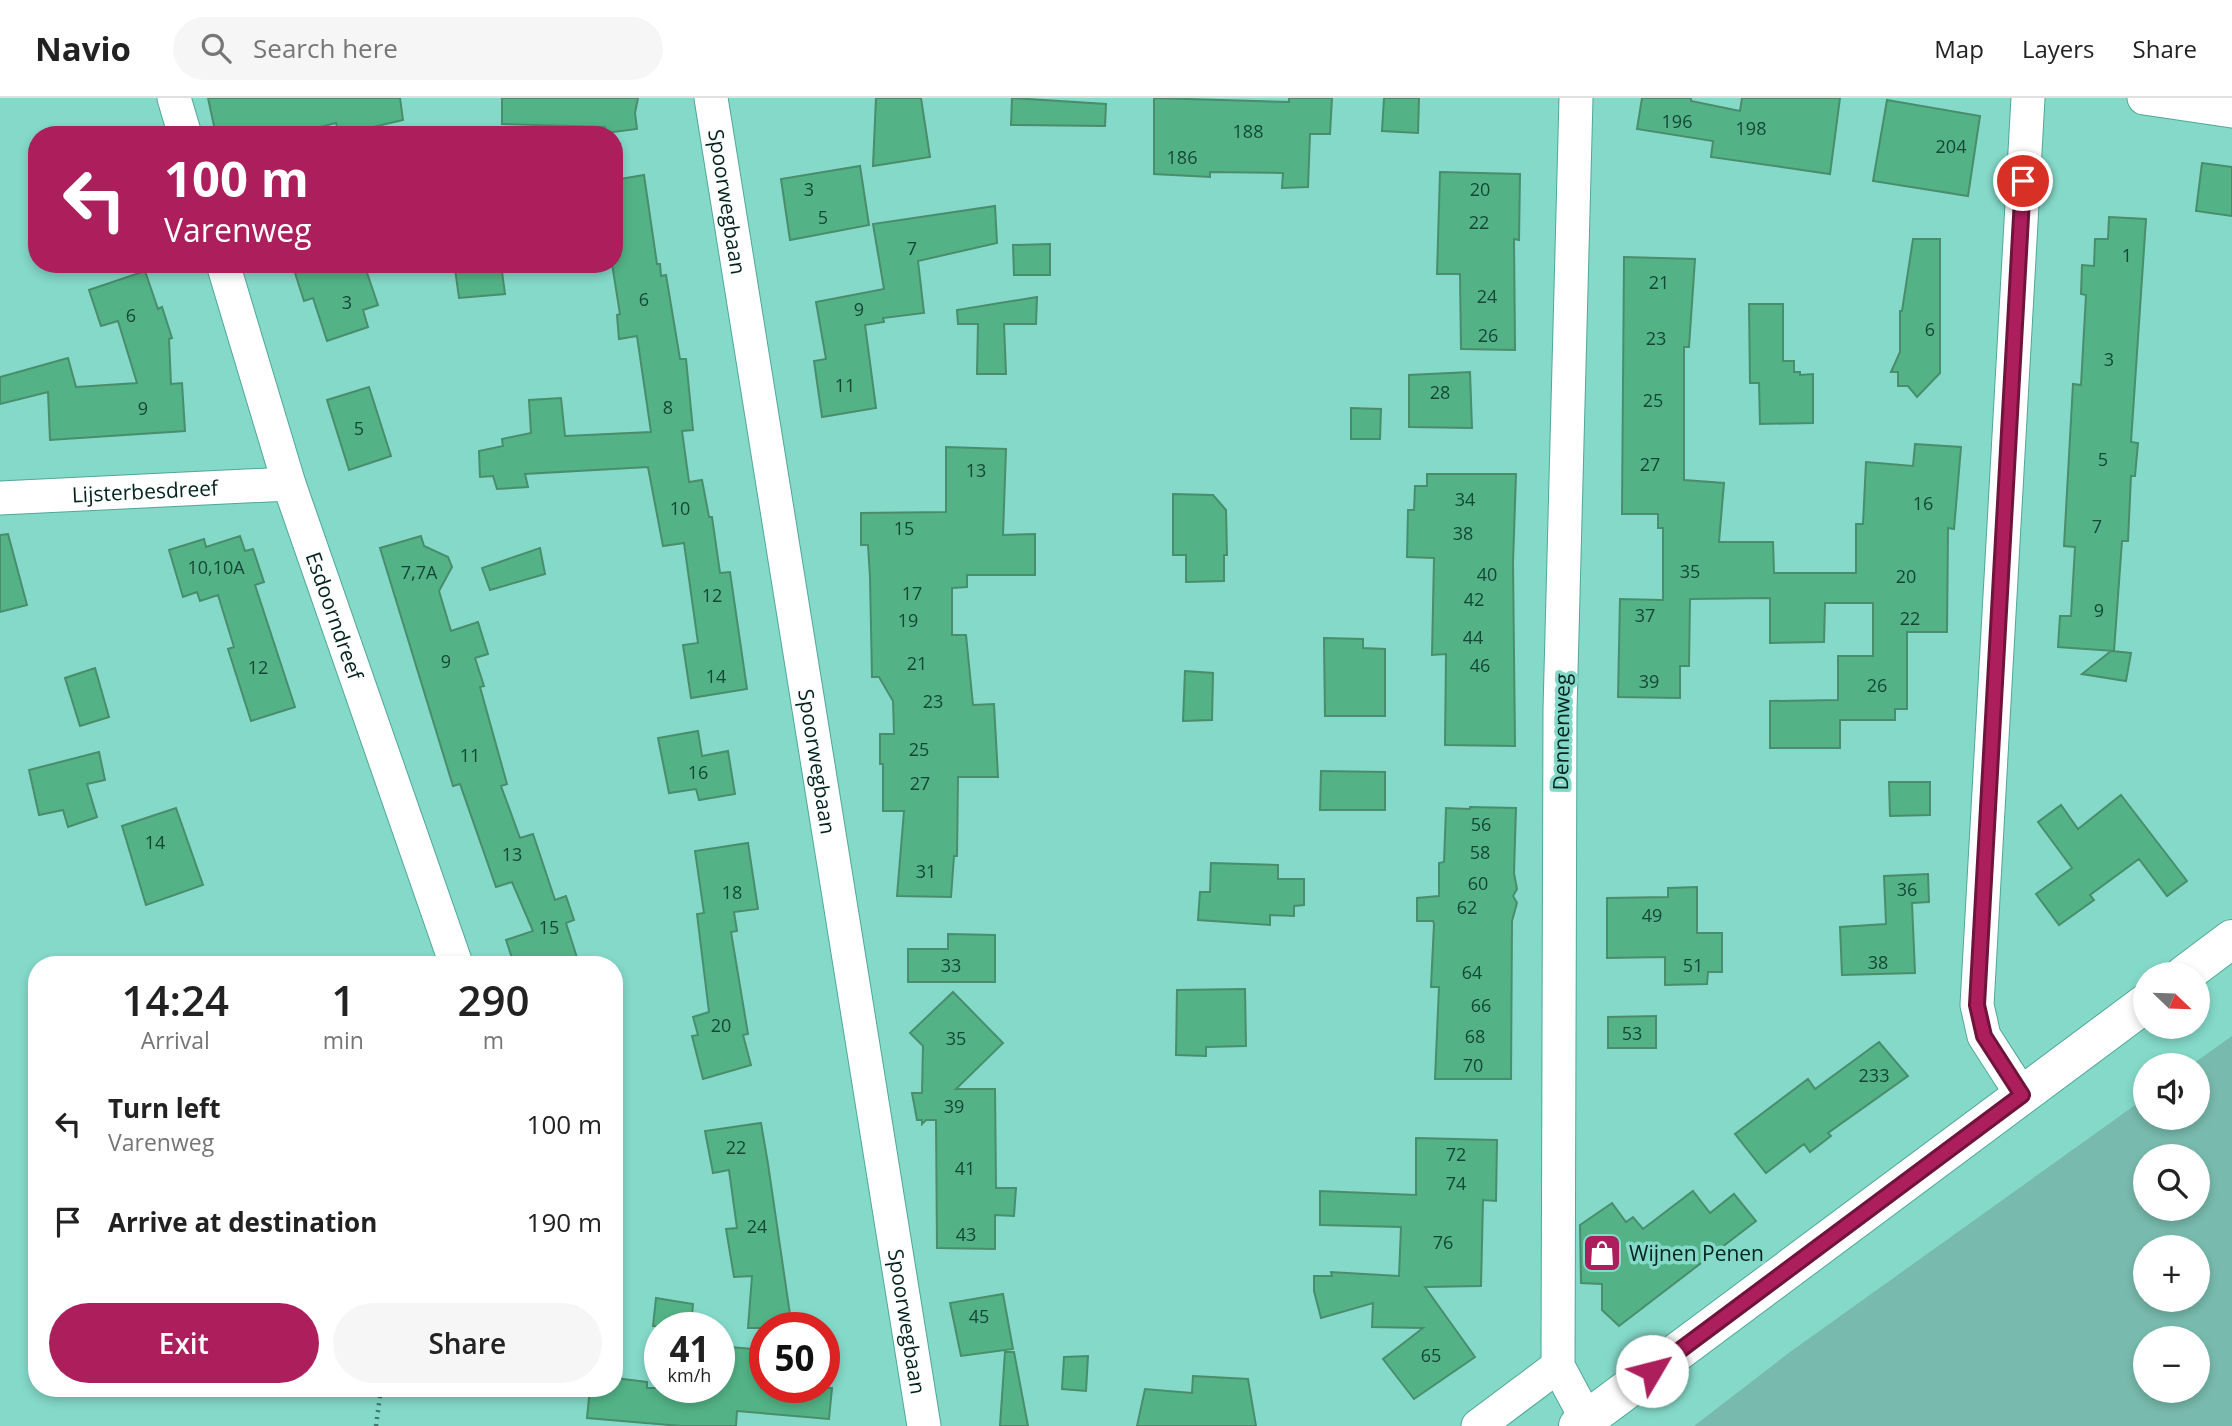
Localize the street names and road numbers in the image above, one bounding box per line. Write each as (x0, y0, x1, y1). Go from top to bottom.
street label: Spoorwegbaan (702, 127, 753, 276)
street label: Lijsterbesdreef (71, 473, 220, 509)
street label: Esdoorndreef (300, 548, 371, 685)
street label: Dennenweg (1546, 673, 1576, 791)
street label: Spoorwegbaan (792, 687, 843, 836)
street label: Spoorwegbaan (882, 1247, 933, 1396)

